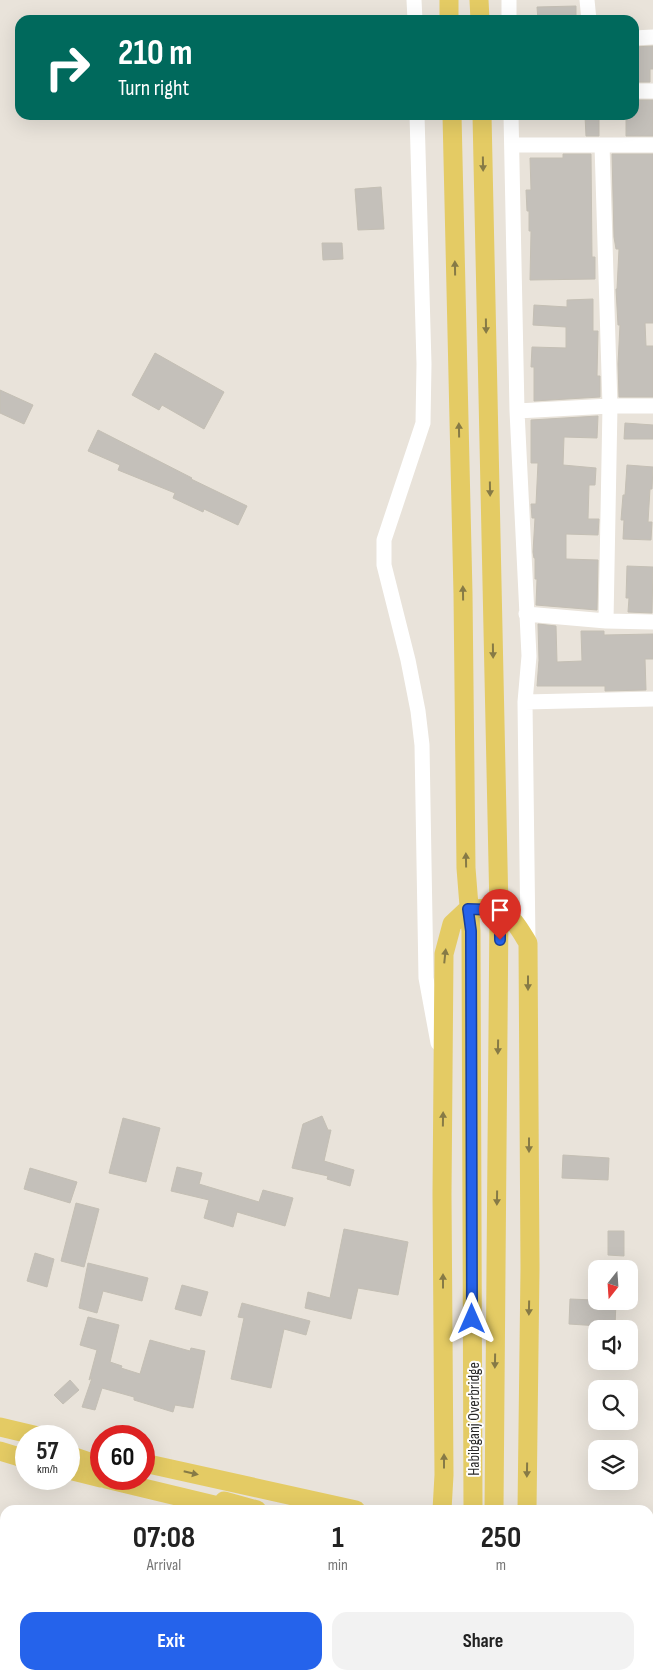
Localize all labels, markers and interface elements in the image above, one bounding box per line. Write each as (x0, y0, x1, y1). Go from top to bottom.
text: 210 m (118, 32, 192, 75)
icon: right (35, 35, 100, 100)
text: Turn right (118, 75, 189, 102)
one-way arrow (479, 156, 487, 172)
one-way arrow (451, 260, 459, 276)
one-way arrow (483, 318, 491, 334)
one-way arrow (455, 422, 463, 438)
one-way arrow (486, 481, 494, 497)
one-way arrow (459, 585, 467, 601)
one-way arrow (489, 643, 497, 659)
one-way arrow (462, 852, 470, 868)
pin (479, 889, 521, 940)
icon: arrive (486, 896, 514, 924)
one-way arrow (441, 948, 449, 964)
one-way arrow (524, 975, 532, 991)
one-way arrow (494, 1039, 502, 1055)
one-way arrow (439, 1111, 447, 1127)
one-way arrow (525, 1137, 533, 1153)
one-way arrow (493, 1191, 501, 1207)
north arrow (588, 1260, 638, 1310)
map controls (588, 1260, 638, 1490)
one-way arrow (439, 1273, 447, 1289)
position arrow (445, 1292, 497, 1344)
one-way arrow (525, 1300, 533, 1316)
button: sound (588, 1320, 638, 1370)
one-way arrow (491, 1353, 499, 1369)
street label: Habibganj Overbridge (465, 1362, 484, 1476)
button: search (588, 1380, 638, 1430)
speed limit sign: 60 (90, 1425, 155, 1490)
text: 57 (37, 1436, 58, 1467)
button: layers (588, 1440, 638, 1490)
one-way arrow (440, 1453, 448, 1469)
text: km/h (37, 1462, 58, 1477)
one-way arrow (523, 1462, 531, 1478)
one-way arrow (184, 1469, 199, 1477)
text: 07:08 (133, 1520, 195, 1556)
text: 1 (332, 1520, 344, 1556)
text: 250 (481, 1520, 521, 1556)
text: Arrival (147, 1556, 181, 1575)
text: min (328, 1556, 348, 1575)
text: m (496, 1556, 506, 1575)
button: Exit (20, 1612, 322, 1670)
button: Share (332, 1612, 634, 1670)

